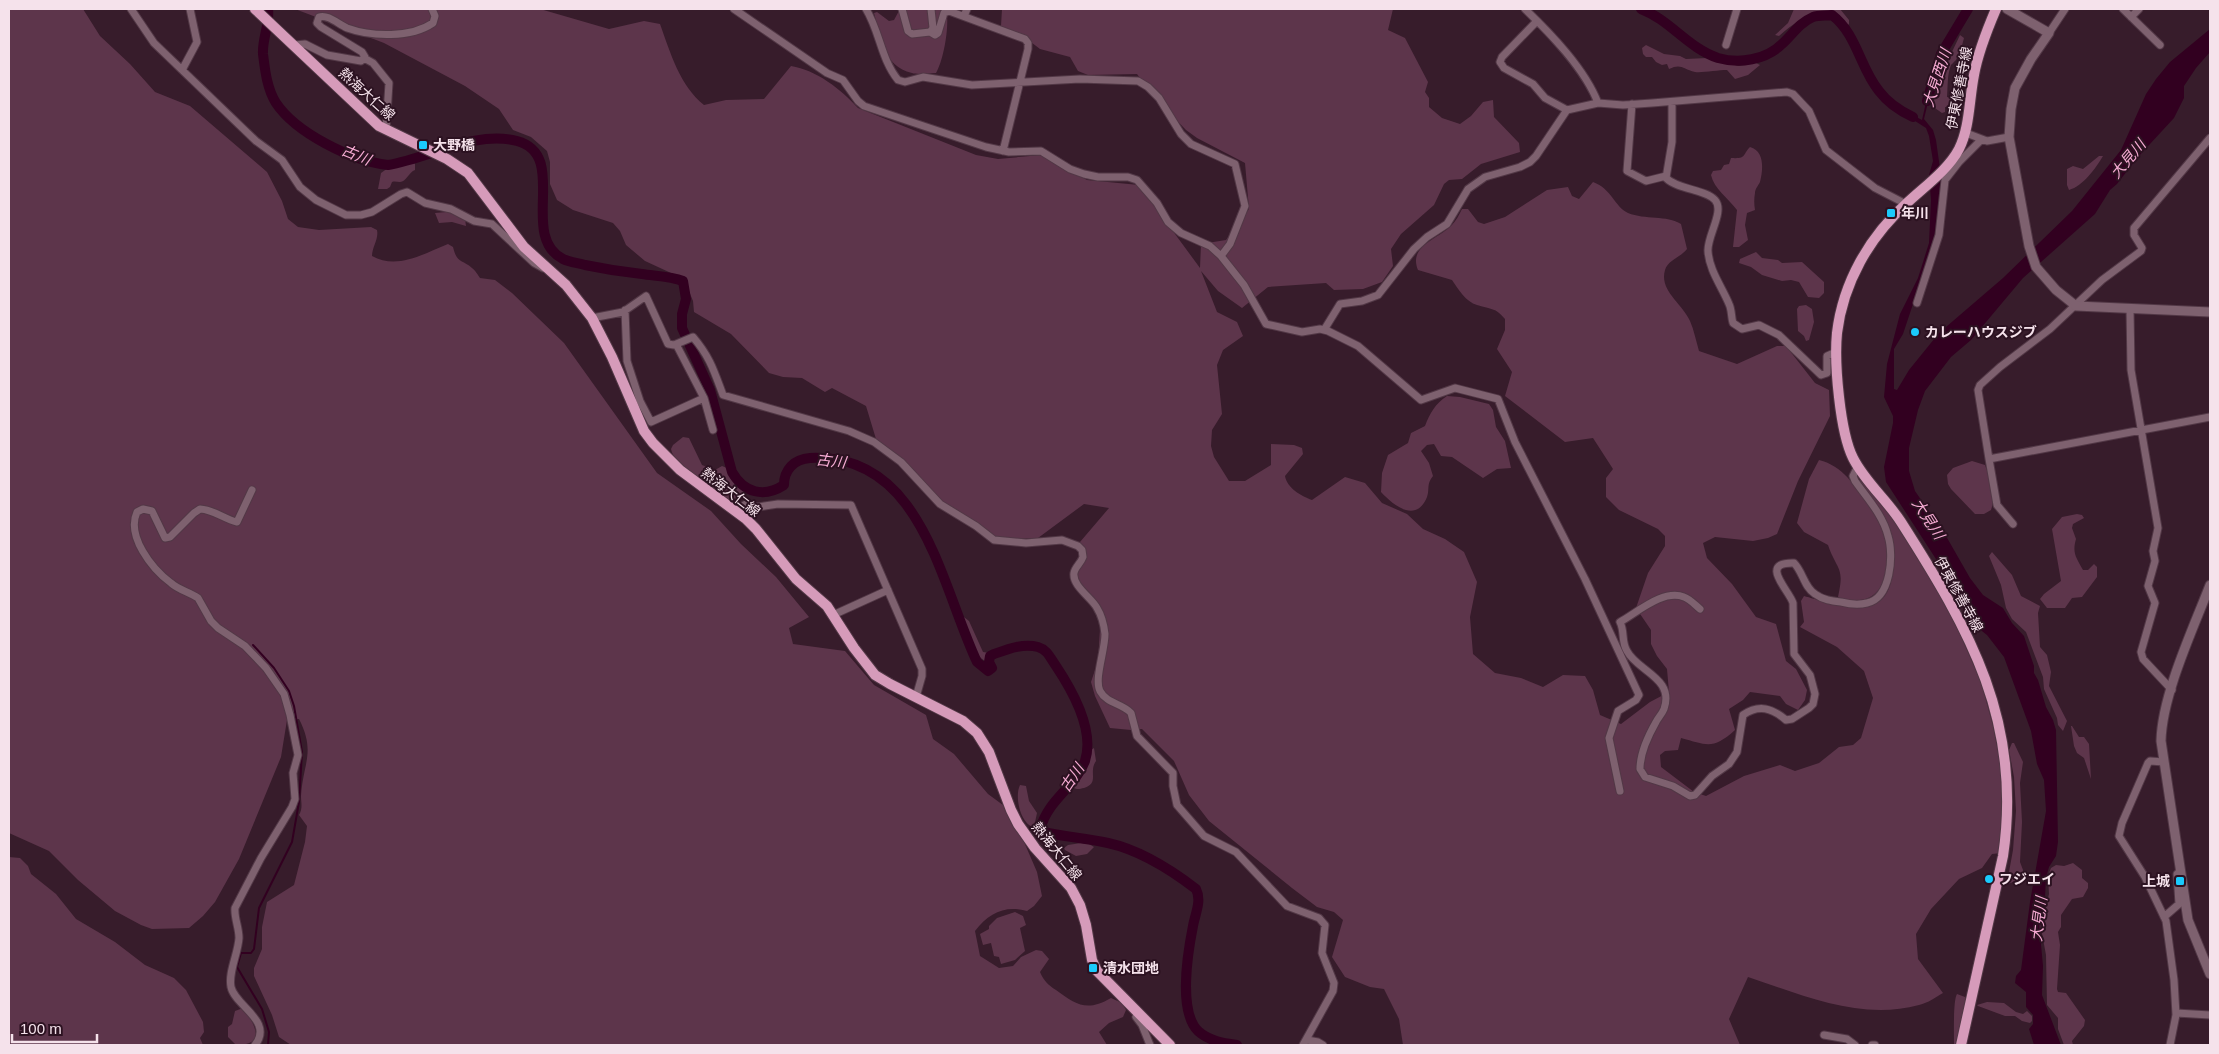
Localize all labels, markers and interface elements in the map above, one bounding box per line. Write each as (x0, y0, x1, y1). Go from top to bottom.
water label: 大見西川 (1919, 45, 1954, 109)
street label: 伊東修善寺線 (1943, 45, 1975, 131)
street label: 熱海大仁線 (336, 65, 398, 123)
water label: 大見川 (2107, 134, 2150, 181)
place label: 大野橋 (433, 137, 475, 153)
marker: 大野橋 (417, 139, 429, 151)
water label: 古川 (339, 141, 375, 169)
place label: 年川 (1901, 205, 1929, 221)
marker: 年川 (1885, 207, 1897, 219)
place label: カレーハウスジブ (1925, 324, 2037, 340)
marker: カレーハウスジブ (1909, 326, 1921, 338)
water label: 古川 (815, 450, 849, 471)
street label: 熱海大仁線 (698, 464, 764, 520)
water label: 大見川 (1909, 495, 1949, 544)
street label: 伊東修善寺線 (1932, 553, 1986, 635)
water label: 古川 (1056, 759, 1088, 795)
street label: 熱海大仁線 (1029, 819, 1085, 883)
place label: フジエイ (1999, 871, 2055, 887)
marker: フジエイ (1983, 873, 1995, 885)
place label: 上城 (2142, 873, 2170, 889)
marker: 上城 (2174, 875, 2186, 887)
water label: 大見川 (2027, 894, 2050, 942)
place label: 清水団地 (1103, 960, 1159, 976)
marker: 清水団地 (1087, 962, 1099, 974)
scale bar (12, 1012, 98, 1044)
text: 100 m (20, 1020, 62, 1037)

